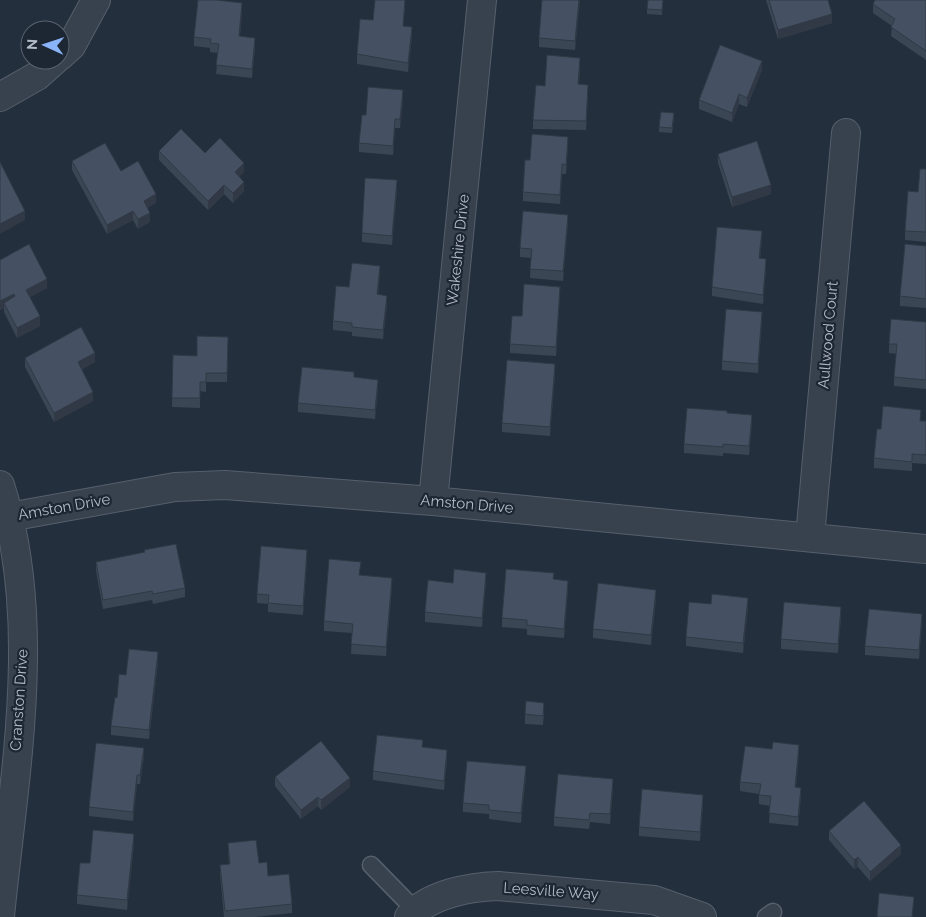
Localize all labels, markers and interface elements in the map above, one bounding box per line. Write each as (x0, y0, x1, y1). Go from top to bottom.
north arrow (20, 20, 70, 70)
text: N (24, 39, 40, 50)
street label: Wakeshire Drive (443, 193, 473, 307)
street label: Aullwood Court (814, 280, 842, 390)
street label: Amston Drive (16, 490, 112, 524)
street label: Amston Drive (420, 491, 514, 517)
street label: Cranston Drive (6, 648, 32, 751)
street label: Leesville Way (503, 879, 599, 903)

